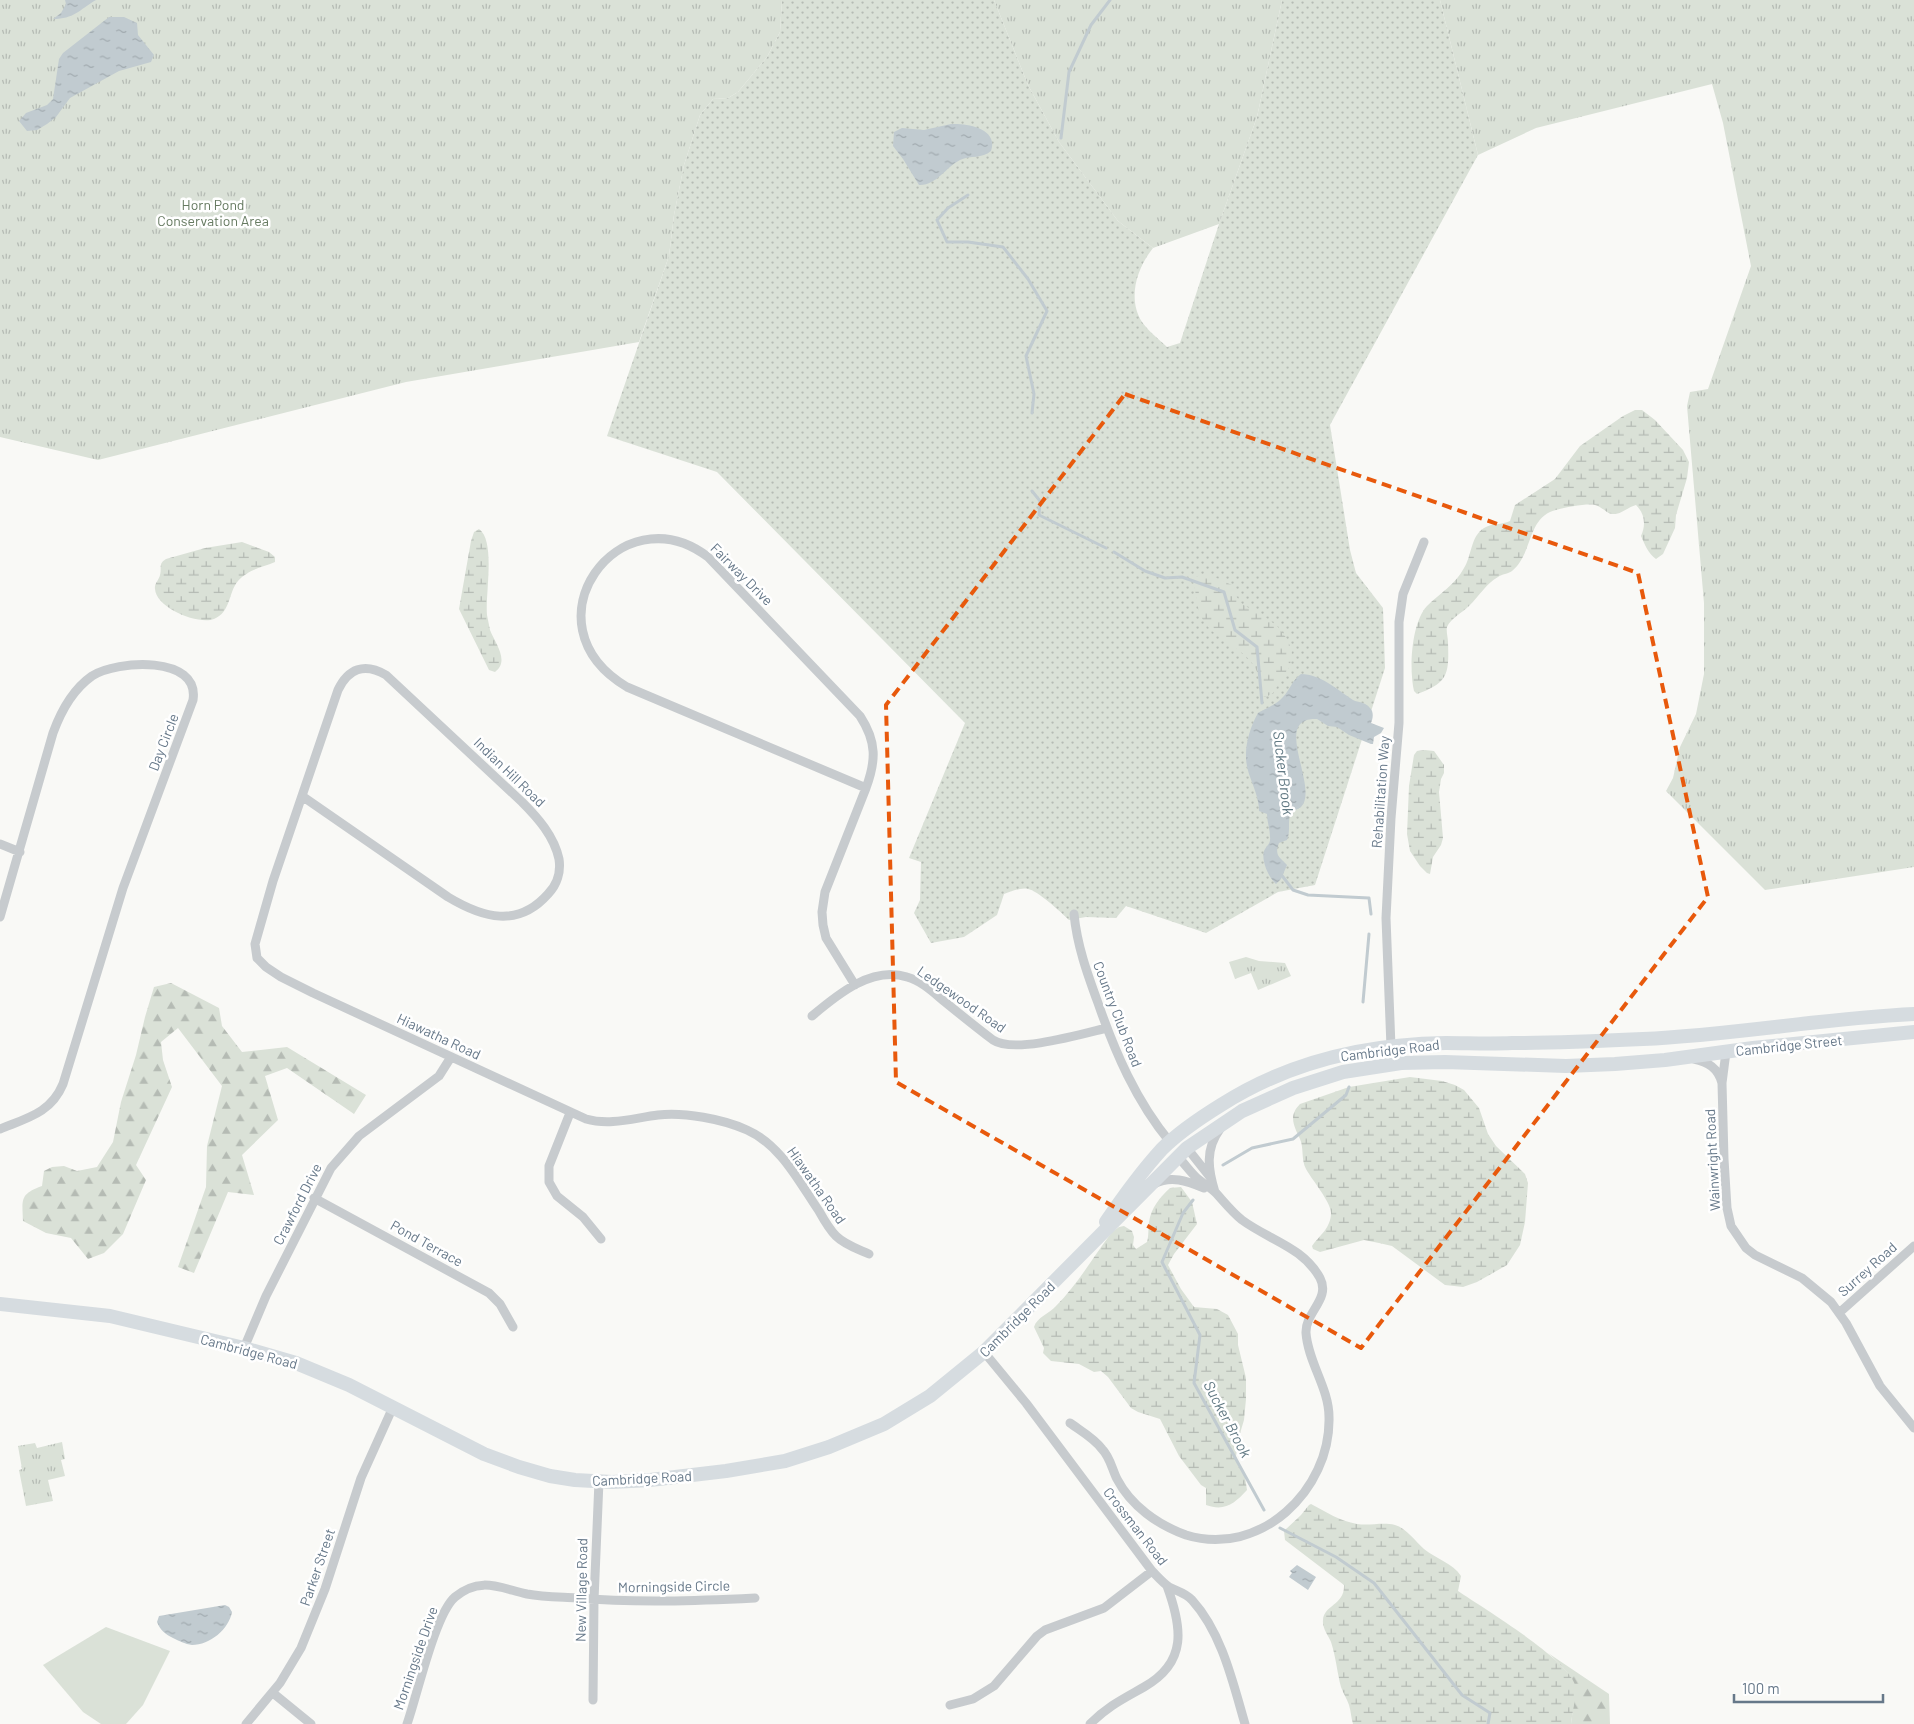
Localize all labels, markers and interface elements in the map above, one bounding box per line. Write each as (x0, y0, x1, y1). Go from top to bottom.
park label: Horn Pond Conservation Area (157, 196, 269, 229)
street label: Fairway Drive (707, 539, 777, 609)
street label: Day Circle (144, 711, 182, 773)
water label: Sucker Brook (1270, 730, 1298, 817)
street label: Indian Hill Road (471, 734, 549, 810)
street label: Rehabilitation Way (1368, 735, 1392, 849)
street label: Country Club Road (1090, 959, 1146, 1069)
street label: Ledgewood Road (914, 962, 1010, 1036)
street label: Hiawatha Road (394, 1009, 484, 1063)
street label: Cambridge Street (1735, 1031, 1843, 1059)
street label: Cambridge Road (1339, 1035, 1441, 1065)
street label: Wainwright Road (1701, 1108, 1723, 1212)
street label: Hiawatha Road (784, 1143, 850, 1227)
street label: Crawford Drive (269, 1160, 325, 1248)
street label: Pond Terrace (388, 1216, 466, 1270)
street label: Surrey Road (1834, 1238, 1900, 1300)
street label: Cambridge Road (976, 1278, 1058, 1360)
street label: Cambridge Road (199, 1330, 299, 1372)
water label: Sucker Brook (1200, 1378, 1256, 1461)
street label: Cambridge Road (592, 1467, 692, 1489)
street label: Crossman Road (1100, 1484, 1172, 1568)
street label: Parker Street (296, 1526, 338, 1608)
street label: New Village Road (572, 1538, 590, 1642)
street label: Morningside Circle (618, 1577, 730, 1595)
street label: Morningside Drive (389, 1604, 441, 1712)
scale bar (1734, 1672, 1883, 1704)
text: 100 m (1742, 1679, 1780, 1697)

